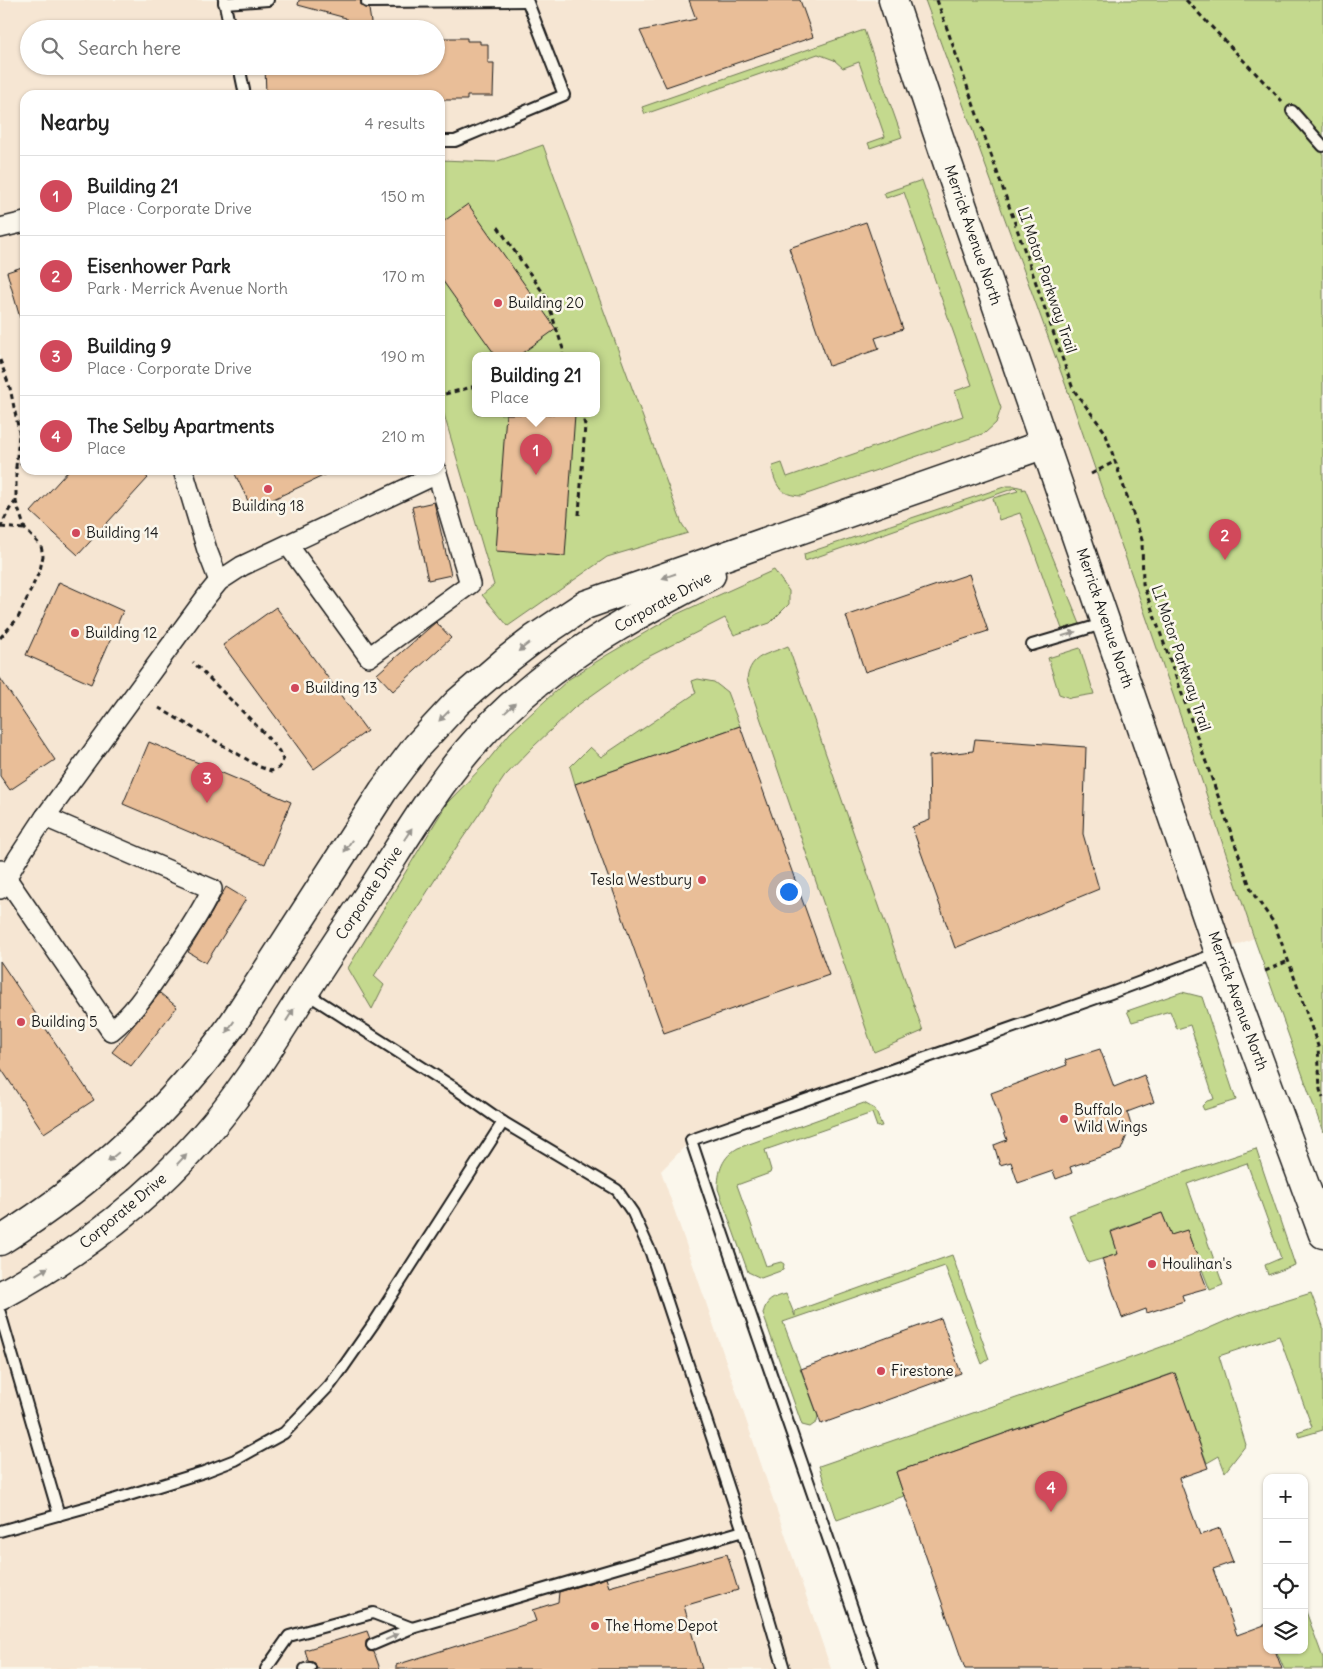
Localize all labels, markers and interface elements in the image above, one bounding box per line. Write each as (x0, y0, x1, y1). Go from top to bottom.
search box (20, 20, 445, 75)
icon: search (38, 34, 66, 62)
text: Search here (78, 36, 181, 60)
text: Nearby (40, 109, 110, 136)
text: 4 results (364, 113, 425, 133)
street label: Merrick Avenue North (941, 162, 1006, 308)
text: Building 21 (87, 174, 179, 198)
text: 1 (53, 186, 59, 206)
text: 150 m (381, 186, 425, 206)
text: Place · Corporate Drive (87, 198, 252, 218)
street label: LI Motor Parkway Trail (1014, 204, 1081, 355)
text: Eisenhower Park (87, 254, 231, 278)
text: 2 (52, 266, 60, 286)
text: 170 m (382, 266, 425, 286)
text: Park · Merrick Avenue North (87, 278, 288, 298)
place label: Building 20 (508, 293, 584, 312)
marker: Building 20 (492, 297, 504, 309)
text: Building 9 (87, 334, 172, 358)
text: 3 (51, 346, 61, 366)
text: 190 m (381, 346, 425, 366)
popup (472, 352, 600, 417)
text: Place · Corporate Drive (87, 358, 252, 378)
text: Building 21 (490, 363, 582, 387)
text: Place (490, 387, 529, 407)
text: The Selby Apartments (87, 414, 274, 438)
text: 4 (51, 426, 61, 446)
text: 210 m (382, 426, 425, 446)
pin: 1 (520, 434, 552, 475)
text: Place (87, 438, 126, 458)
marker: Building 18 (262, 483, 274, 495)
place label: Building 18 (232, 496, 304, 515)
pin: 2 (1209, 519, 1241, 560)
place label: Building 14 (86, 523, 159, 542)
marker: Building 14 (70, 527, 82, 539)
street label: Merrick Avenue North (1073, 545, 1138, 691)
street label: Corporate Drive (611, 567, 715, 636)
one-way arrow (661, 573, 676, 580)
street label: LI Motor Parkway Trail (1148, 582, 1215, 733)
place label: Building 12 (85, 623, 157, 642)
marker: Building 12 (69, 627, 81, 639)
one-way arrow (1062, 630, 1077, 637)
one-way arrow (518, 641, 531, 652)
place label: Building 13 (305, 678, 378, 697)
marker: Building 13 (289, 682, 301, 694)
one-way arrow (503, 702, 515, 714)
one-way arrow (438, 710, 450, 722)
pin: 3 (191, 762, 223, 803)
one-way arrow (403, 828, 413, 841)
one-way arrow (343, 840, 352, 853)
street label: Corporate Drive (331, 842, 406, 943)
place label: Tesla Westbury (590, 870, 692, 889)
marker: Tesla Westbury (696, 874, 708, 886)
your location (776, 879, 802, 905)
street label: Merrick Avenue North (1204, 929, 1273, 1073)
one-way arrow (285, 1009, 295, 1022)
place label: Building 5 (31, 1012, 98, 1031)
marker: Building 5 (15, 1016, 27, 1028)
one-way arrow (225, 1020, 235, 1034)
place label: Buffalo Wild Wings (1074, 1100, 1148, 1136)
marker: Buffalo Wild Wings (1058, 1113, 1070, 1125)
one-way arrow (106, 1152, 119, 1163)
one-way arrow (176, 1153, 188, 1165)
street label: Corporate Drive (75, 1169, 170, 1253)
place label: Houlihan's (1162, 1254, 1232, 1273)
marker: Houlihan's (1146, 1258, 1158, 1270)
one-way arrow (36, 1267, 49, 1276)
place label: Firestone (891, 1361, 954, 1380)
marker: Firestone (875, 1365, 887, 1377)
pin: 4 (1035, 1471, 1067, 1512)
map controls (1263, 1474, 1308, 1654)
button: + (1263, 1474, 1308, 1519)
button: − (1263, 1519, 1308, 1564)
button: locate (1263, 1564, 1308, 1609)
button: layers (1263, 1609, 1308, 1654)
place label: The Home Depot (605, 1616, 718, 1635)
marker: The Home Depot (589, 1620, 601, 1632)
one-way arrow (385, 1632, 399, 1640)

